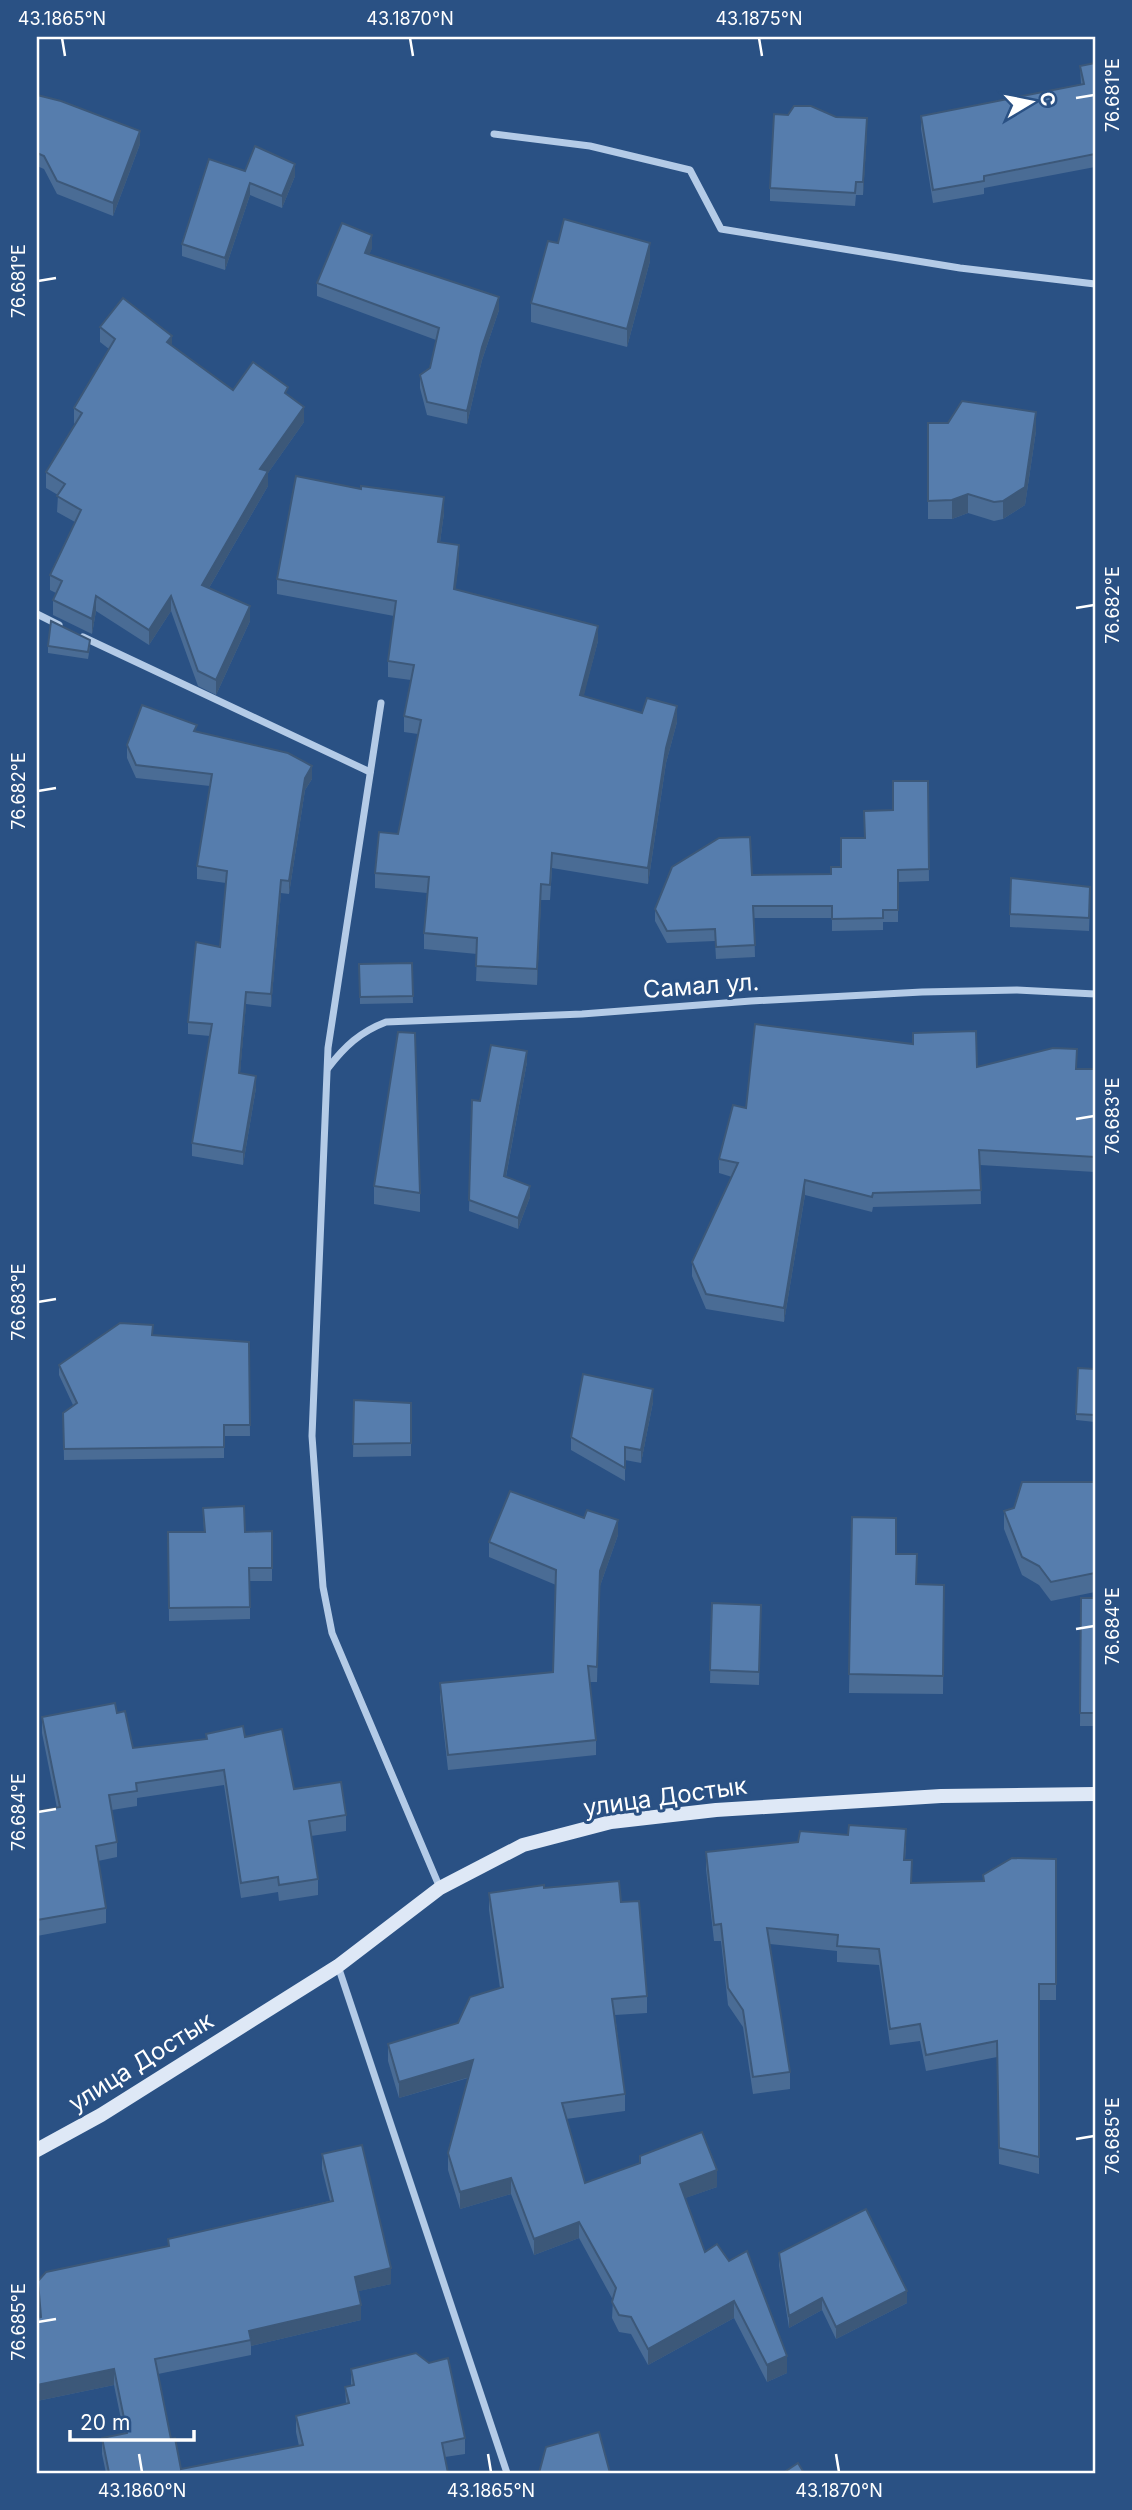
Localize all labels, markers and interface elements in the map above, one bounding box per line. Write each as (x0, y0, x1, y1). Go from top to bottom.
text: 43.1865°N (18, 8, 106, 29)
text: 43.1870°N (366, 8, 454, 29)
text: 43.1875°N (715, 8, 803, 29)
text: 76.681°E (1102, 58, 1123, 132)
north arrow (996, 66, 1066, 136)
text: С (1035, 90, 1060, 108)
text: 76.681°E (8, 244, 29, 318)
text: 76.682°E (1102, 566, 1123, 644)
text: 76.682°E (8, 752, 29, 830)
street label: Самал ул. (642, 967, 760, 1004)
text: 76.683°E (1102, 1077, 1123, 1155)
text: 76.683°E (8, 1263, 29, 1341)
text: 76.684°E (1102, 1587, 1123, 1665)
street label: улица Достык (581, 1771, 749, 1822)
text: 76.684°E (8, 1773, 29, 1851)
street label: улица Достык (63, 2006, 218, 2118)
text: 76.685°E (1102, 2097, 1123, 2175)
text: 76.685°E (8, 2283, 29, 2361)
scale bar (70, 2398, 194, 2442)
text: 20 m (80, 2410, 130, 2435)
text: 43.1860°N (98, 2480, 186, 2501)
text: 43.1865°N (447, 2480, 535, 2501)
text: 43.1870°N (795, 2480, 883, 2501)

